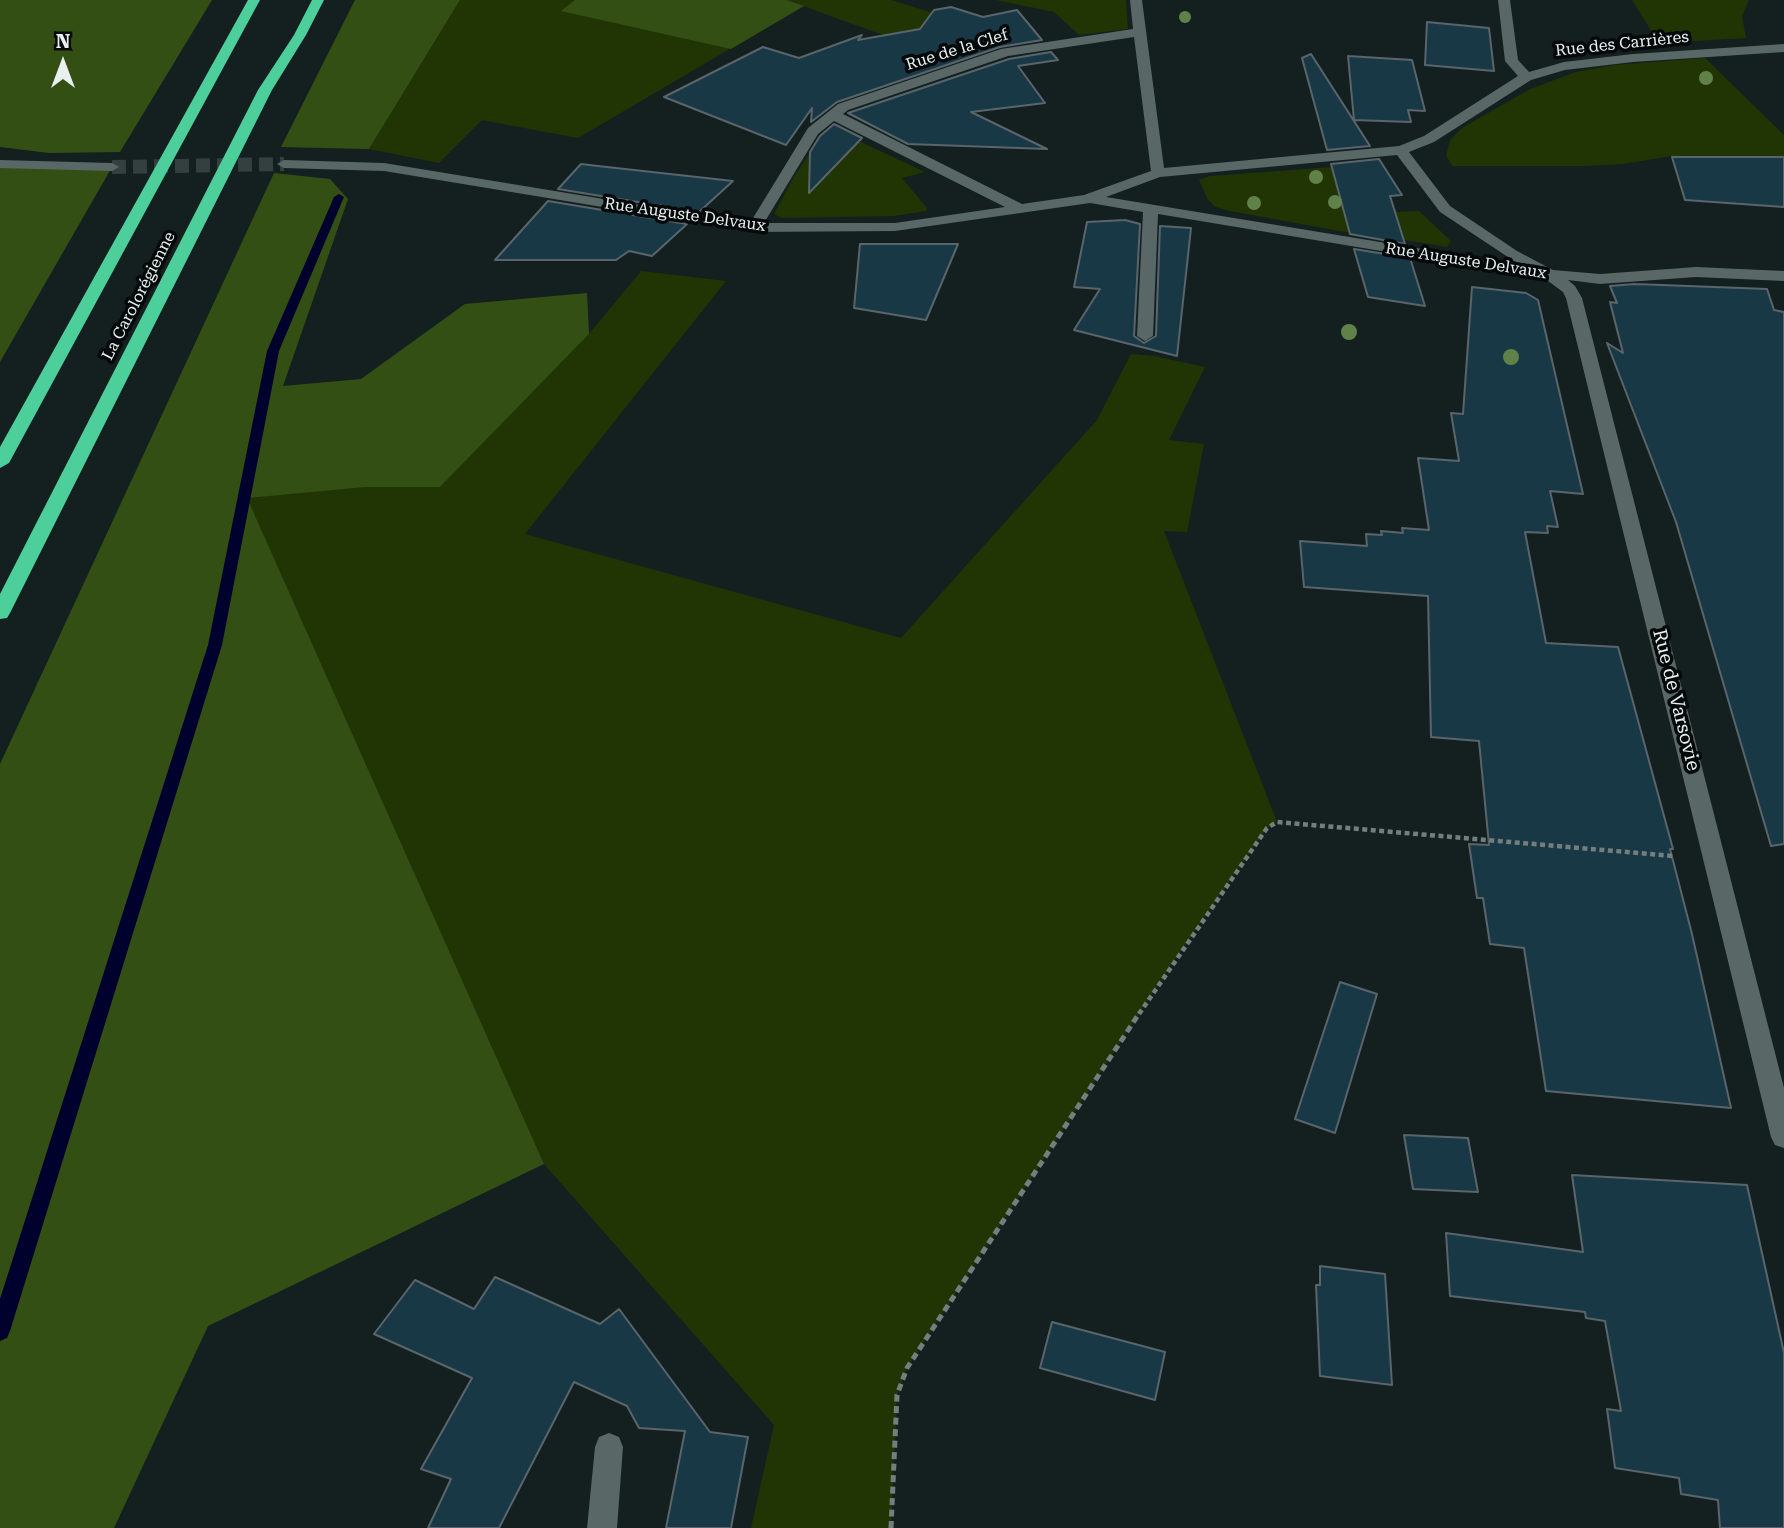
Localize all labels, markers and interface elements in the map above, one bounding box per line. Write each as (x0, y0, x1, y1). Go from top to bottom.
street label: Rue de la Clef (904, 25, 1010, 75)
street label: Rue des Carrières (1554, 27, 1690, 61)
north arrow (28, 28, 98, 98)
text: N (56, 30, 70, 53)
street label: Rue Auguste Delvaux (603, 194, 767, 236)
street label: La Carolorégienne (98, 229, 180, 363)
street label: Rue Auguste Delvaux (1384, 239, 1548, 283)
street label: Rue de Varsovie (1647, 627, 1705, 773)

